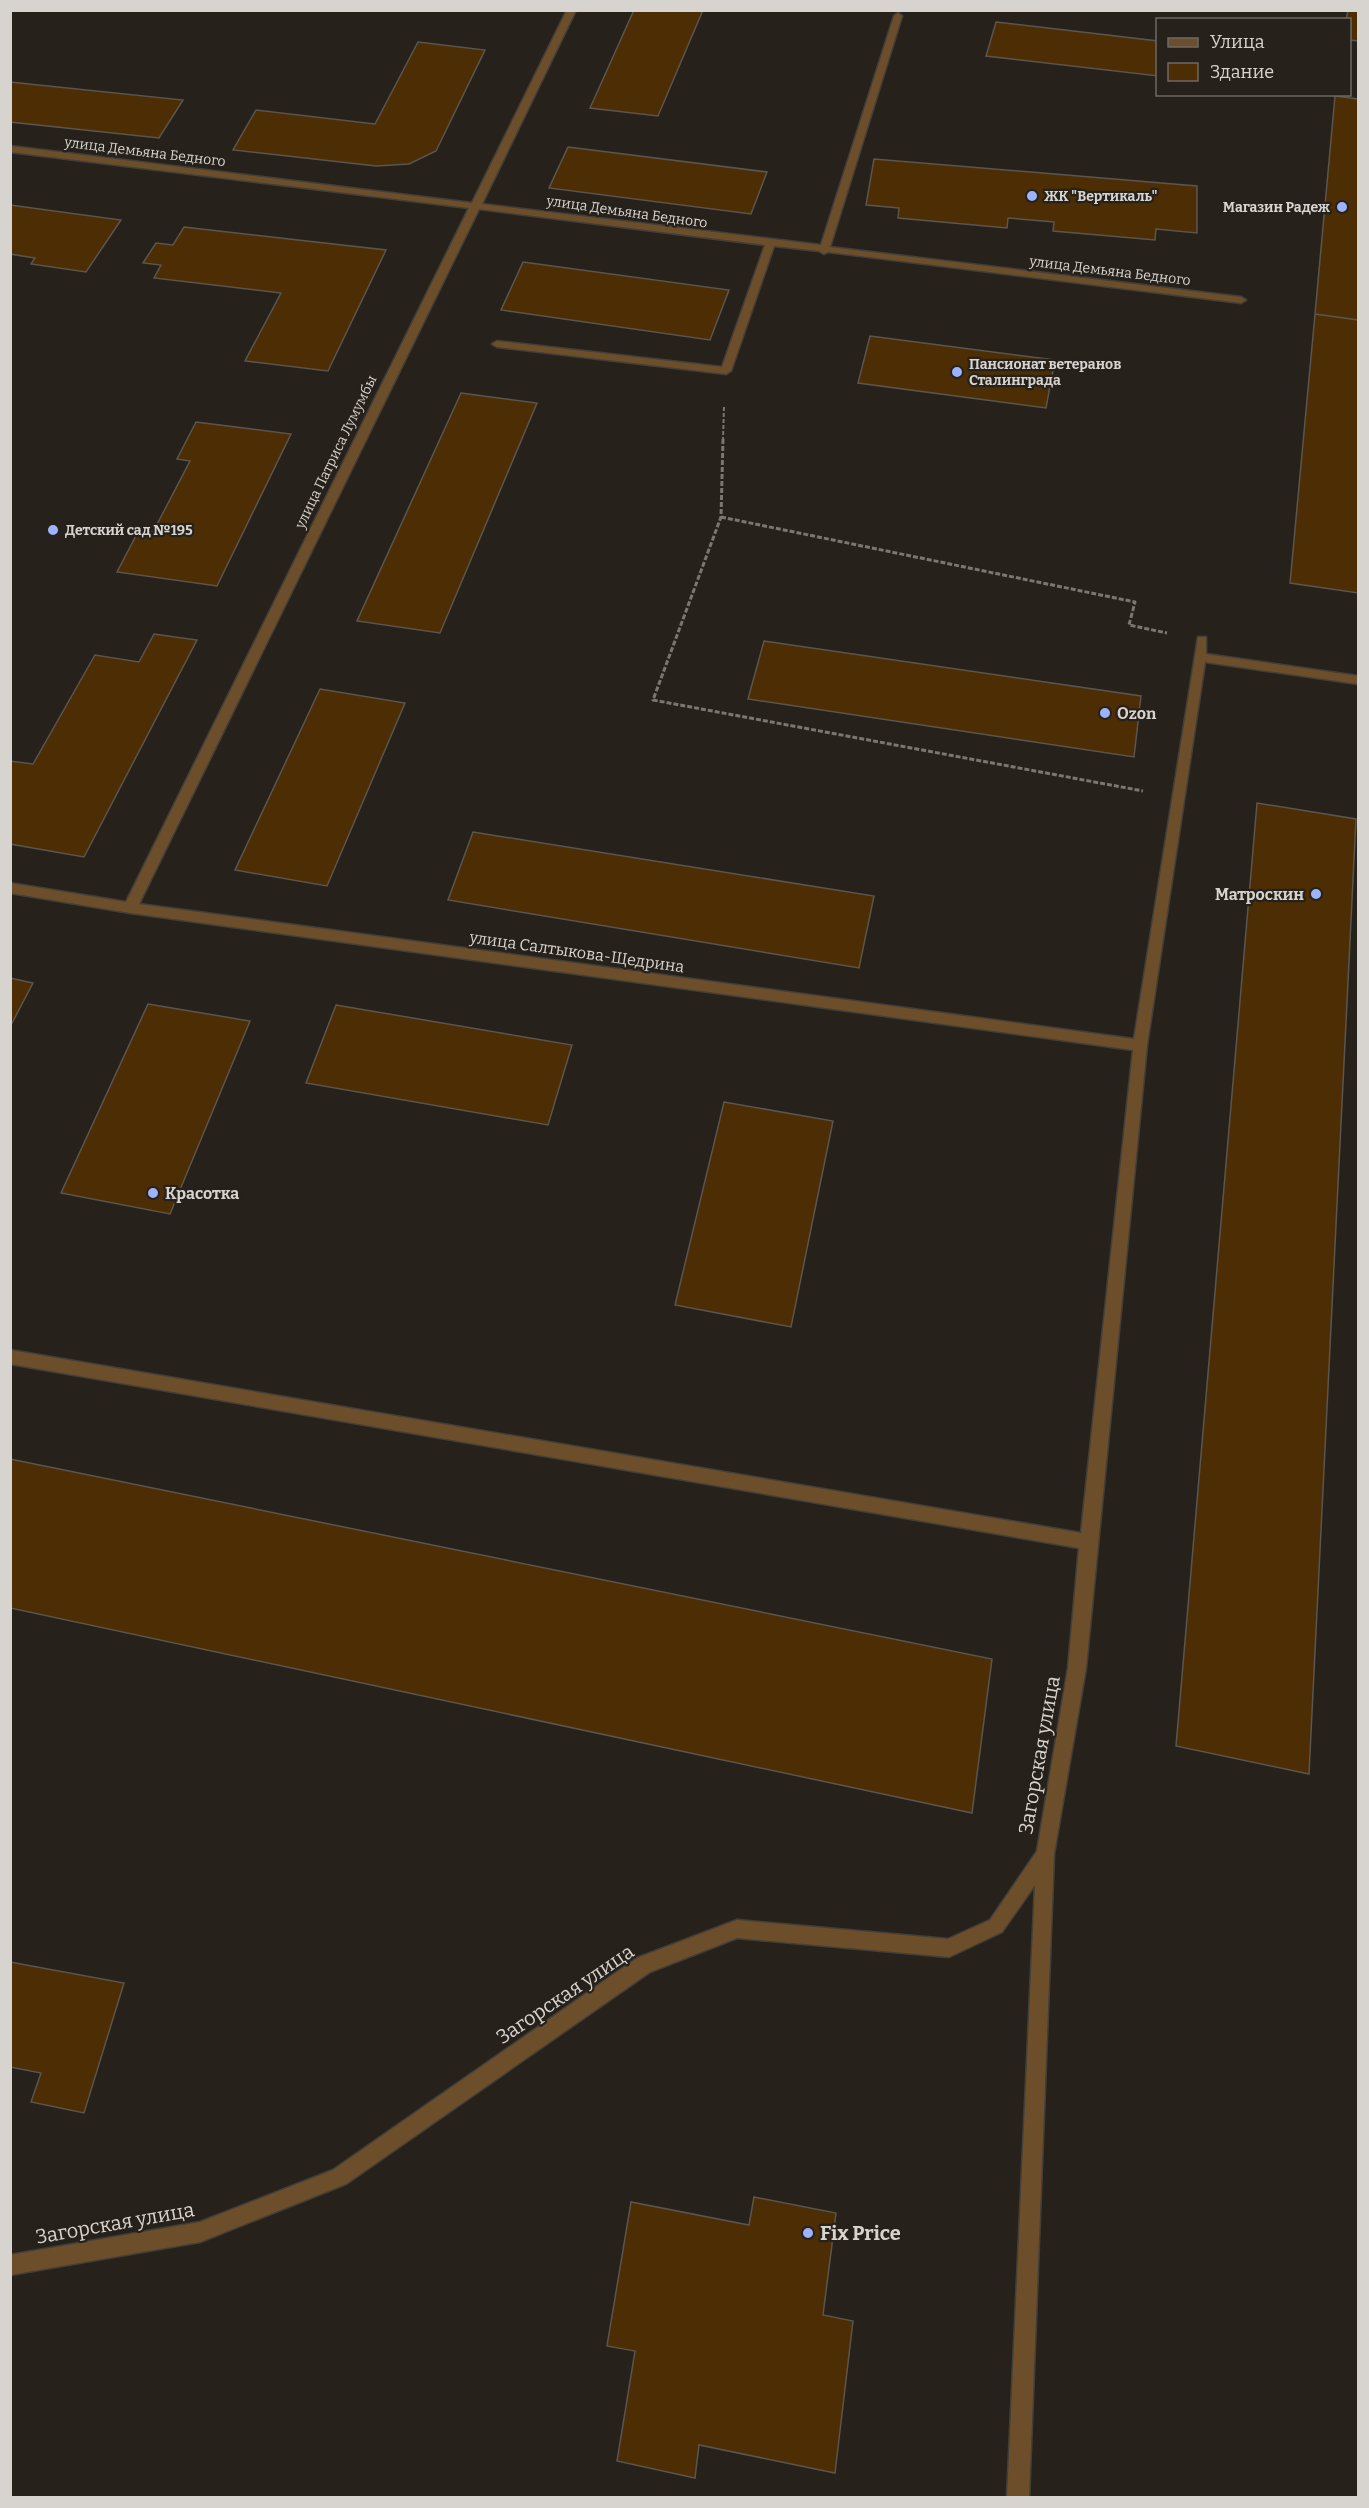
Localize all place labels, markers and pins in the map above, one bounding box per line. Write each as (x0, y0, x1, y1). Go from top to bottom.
place label: ЖК "Вертикаль" (1044, 188, 1158, 205)
marker: ЖК "Вертикаль" (1025, 189, 1039, 203)
place label: Магазин Радеж (1223, 199, 1331, 216)
marker: Магазин Радеж (1335, 200, 1349, 214)
place label: Пансионат ветеранов Сталинграда (969, 356, 1121, 389)
marker: Пансионат ветеранов Сталинграда (950, 365, 964, 379)
place label: Детский сад №195 (65, 522, 193, 539)
marker: Детский сад №195 (46, 523, 60, 537)
place label: Ozon (1117, 704, 1157, 723)
marker: Ozon (1098, 706, 1112, 720)
place label: Матроскин (1215, 885, 1304, 904)
marker: Матроскин (1309, 887, 1323, 901)
place label: Красотка (165, 1184, 239, 1203)
marker: Красотка (146, 1186, 160, 1200)
place label: Fix Price (820, 2221, 901, 2245)
marker: Fix Price (801, 2226, 815, 2240)

